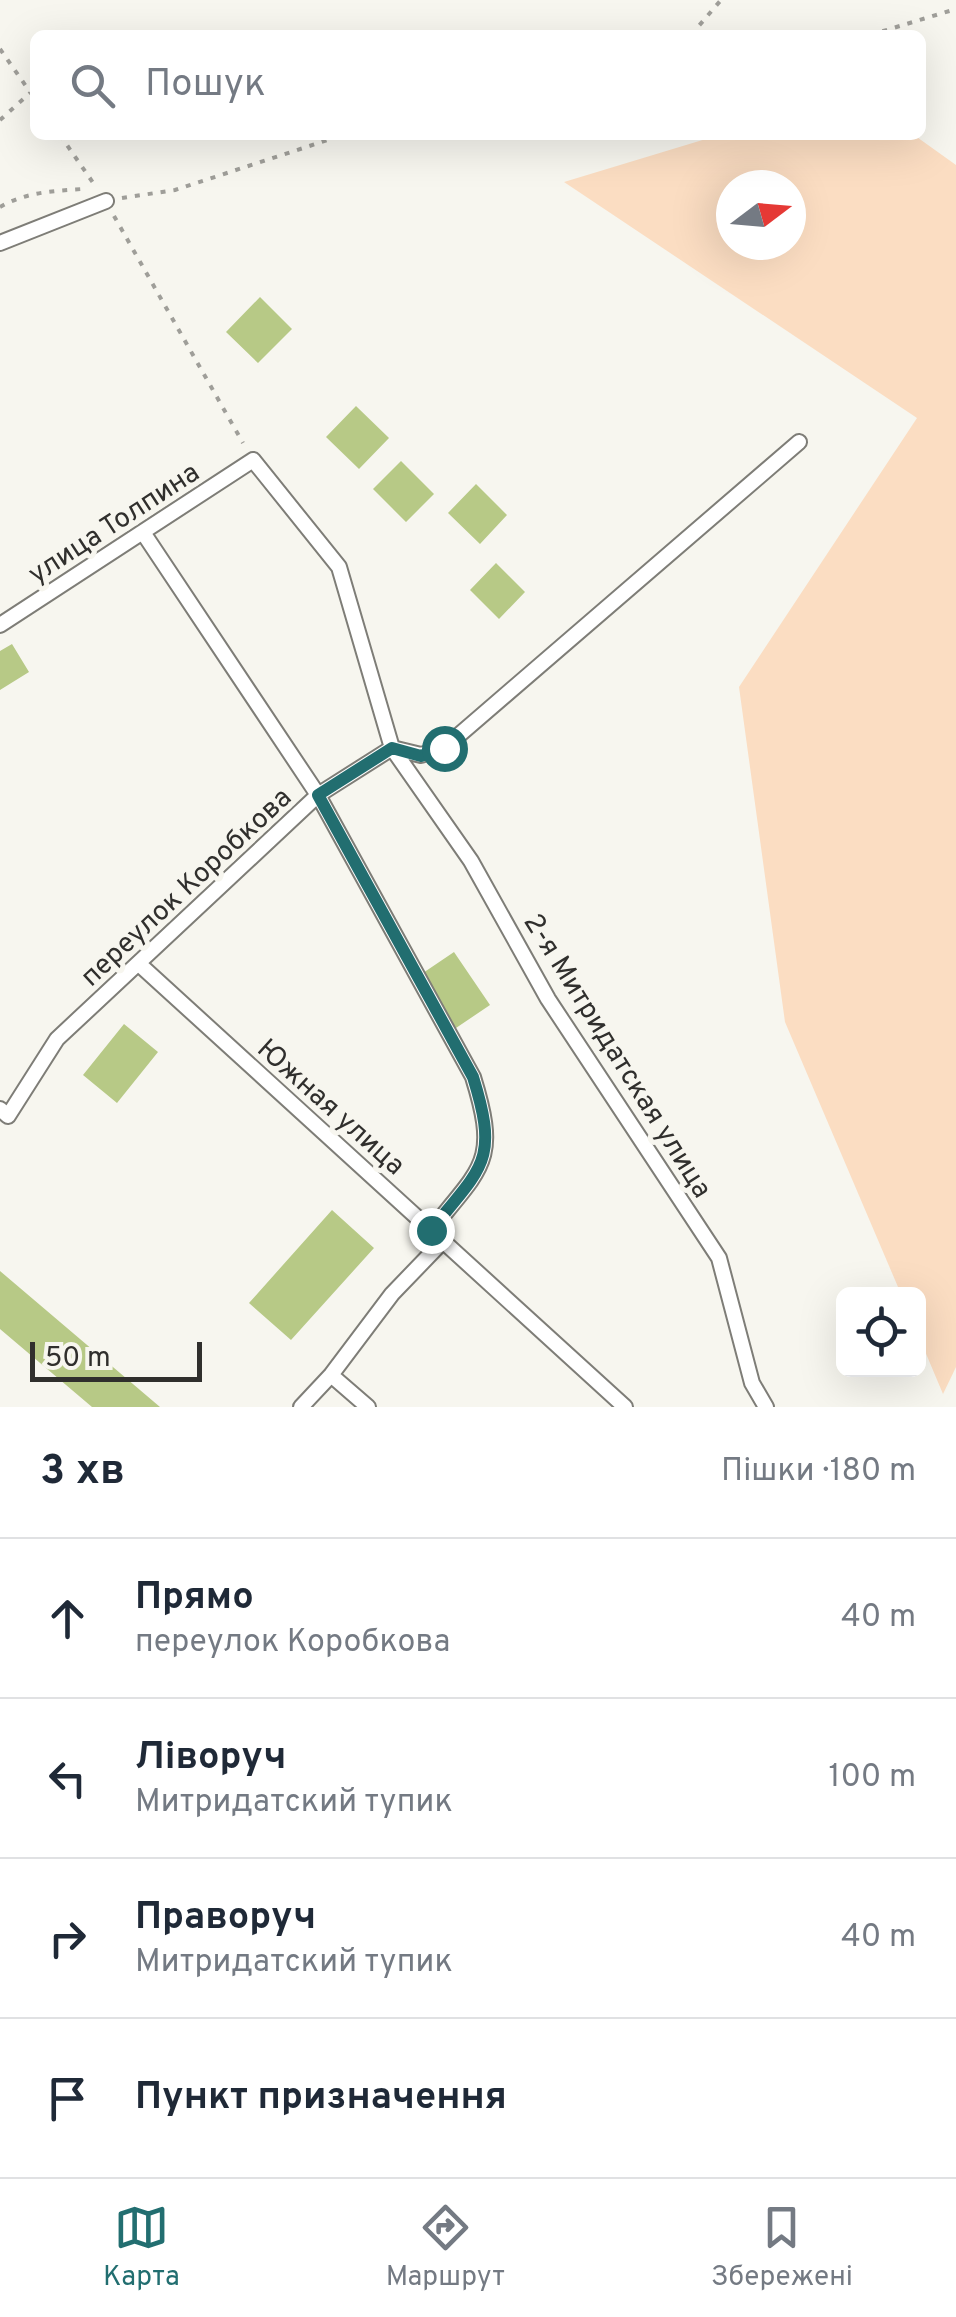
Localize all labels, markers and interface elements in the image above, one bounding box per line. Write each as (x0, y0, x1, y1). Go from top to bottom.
search box (30, 30, 926, 140)
icon: search (65, 58, 120, 113)
text: Пошук (145, 61, 266, 110)
north arrow (716, 170, 806, 260)
street label: улица Толпина (22, 456, 207, 593)
route start (422, 726, 468, 772)
street label: переулок Коробкова (74, 781, 300, 995)
street label: 2-я Митридатская улица (514, 908, 719, 1206)
street label: Южная улица (248, 1032, 412, 1184)
route end (409, 1208, 455, 1254)
map controls (836, 1287, 926, 1377)
button: locate (836, 1287, 926, 1377)
scale bar (30, 1337, 202, 1382)
text: 50 m (45, 1341, 111, 1377)
text: 3 хв (40, 1446, 125, 1499)
text: Пішки · 180 m (721, 1452, 916, 1492)
text: Прямо (135, 1574, 254, 1623)
icon: ahead (40, 1591, 95, 1646)
text: 40 m (841, 1598, 916, 1638)
text: переулок Коробкова (135, 1623, 450, 1663)
text: Ліворуч (135, 1734, 286, 1783)
icon: left (40, 1751, 95, 1806)
text: 100 m (829, 1758, 916, 1798)
text: Митридатский тупик (135, 1783, 453, 1823)
text: Праворуч (135, 1894, 316, 1943)
icon: right (40, 1911, 95, 1966)
text: 40 m (841, 1918, 916, 1958)
text: Митридатский тупик (135, 1943, 453, 1983)
icon: arrive (40, 2071, 95, 2126)
text: Пункт призначення (135, 2074, 507, 2123)
tab: Карта (103, 2200, 180, 2296)
tab: Маршрут (386, 2200, 505, 2296)
tab: Збережені (711, 2200, 853, 2296)

